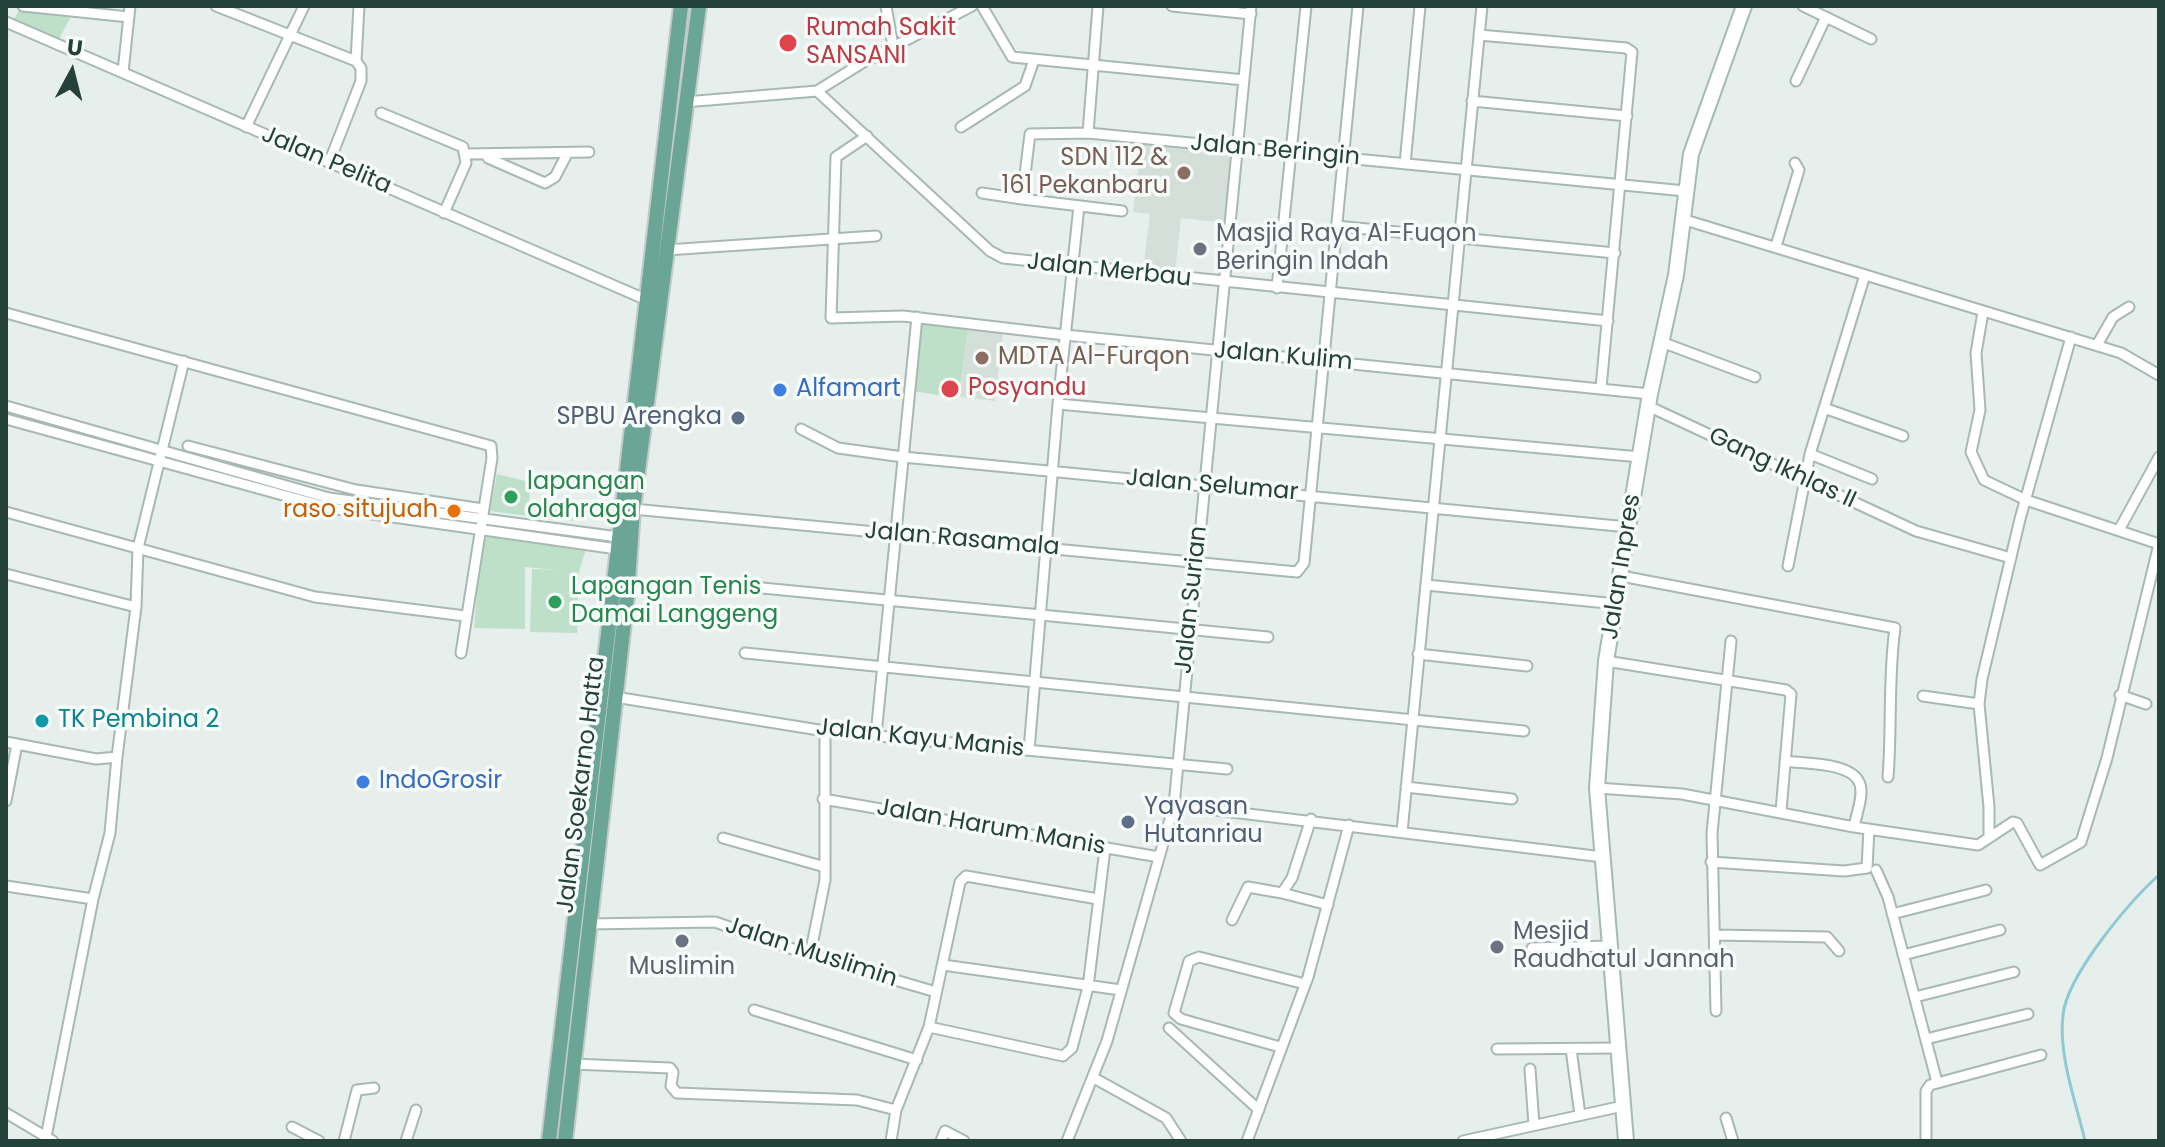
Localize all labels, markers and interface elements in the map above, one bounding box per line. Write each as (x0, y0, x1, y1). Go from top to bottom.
place label: Rumah Sakit SANSANI (806, 15, 956, 71)
text: U (65, 31, 85, 64)
north arrow (32, 32, 112, 112)
marker: Rumah Sakit SANSANI (777, 32, 799, 54)
street label: Jalan Pelita (257, 121, 395, 201)
street label: Jalan Beringin (1189, 129, 1361, 173)
place label: SDN 112 & 161 Pekanbaru (1002, 145, 1168, 201)
marker: SDN 112 & 161 Pekanbaru (1175, 164, 1193, 182)
place label: Masjid Raya Al-Fuqon Beringin Indah (1216, 221, 1477, 277)
marker: Masjid Raya Al-Fuqon Beringin Indah (1191, 240, 1209, 258)
street label: Jalan Merbau (1025, 248, 1193, 294)
street label: Jalan Kulim (1212, 337, 1354, 377)
place label: MDTA Al-Furqon (998, 344, 1190, 372)
marker: MDTA Al-Furqon (973, 349, 991, 367)
place label: Posyandu (968, 375, 1086, 403)
place label: Alfamart (796, 376, 901, 404)
marker: Posyandu (939, 378, 961, 400)
marker: Alfamart (771, 381, 789, 399)
place label: SPBU Arengka (557, 404, 722, 432)
marker: SPBU Arengka (729, 409, 747, 427)
street label: Gang Ikhlas II (1704, 422, 1860, 516)
street label: Jalan Selumar (1125, 464, 1299, 508)
place label: lapangan olahraga (527, 469, 645, 525)
marker: lapangan olahraga (502, 488, 520, 506)
street label: Jalan Inpres (1596, 492, 1648, 642)
place label: raso situjuah (283, 497, 438, 525)
marker: raso situjuah (445, 502, 463, 520)
street label: Jalan Rasamala (863, 517, 1061, 563)
street label: Jalan Surian (1170, 525, 1214, 675)
place label: Lapangan Tenis Damai Langgeng (571, 574, 778, 630)
marker: Lapangan Tenis Damai Langgeng (546, 593, 564, 611)
street label: Jalan Soekarno Hatta (552, 655, 612, 915)
place label: TK Pembina 2 (58, 707, 219, 735)
marker: TK Pembina 2 (33, 712, 51, 730)
street label: Jalan Kayu Manis (814, 714, 1026, 764)
place label: IndoGrosir (379, 768, 502, 796)
marker: IndoGrosir (354, 773, 372, 791)
street label: Jalan Harum Manis (874, 794, 1108, 862)
place label: Yayasan Hutanriau (1144, 794, 1263, 850)
marker: Yayasan Hutanriau (1119, 813, 1137, 831)
street label: Jalan Muslimin (721, 912, 901, 994)
place label: Mesjid Raudhatul Jannah (1513, 919, 1735, 975)
marker: Muslimin (673, 932, 691, 950)
marker: Mesjid Raudhatul Jannah (1488, 938, 1506, 956)
place label: Muslimin (629, 954, 735, 982)

